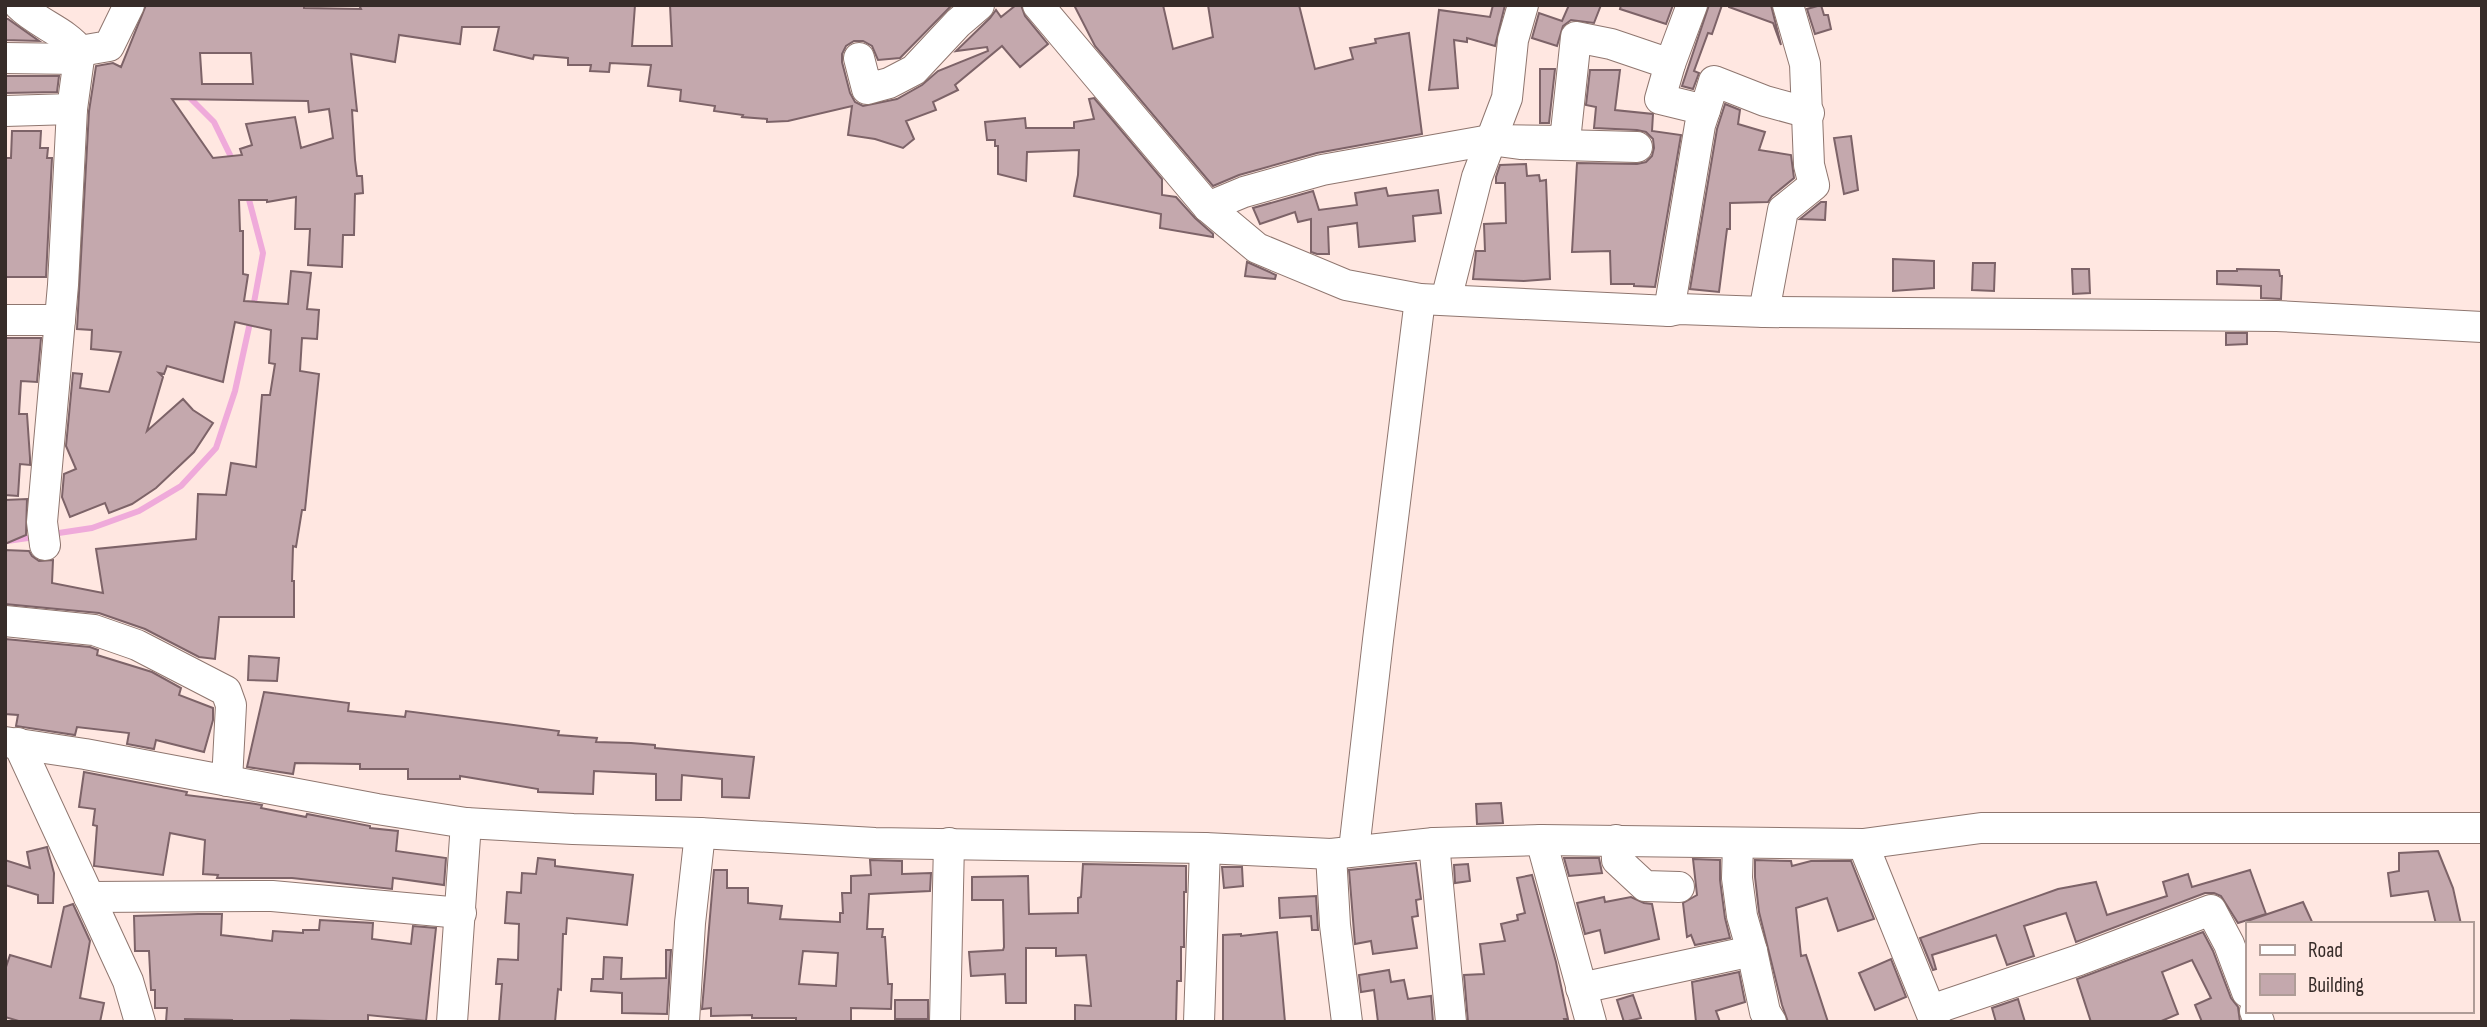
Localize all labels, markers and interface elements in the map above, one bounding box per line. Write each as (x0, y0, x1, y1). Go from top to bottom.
legend (2246, 922, 2473, 1013)
text: Road (2308, 938, 2343, 963)
text: Building (2308, 973, 2364, 998)

